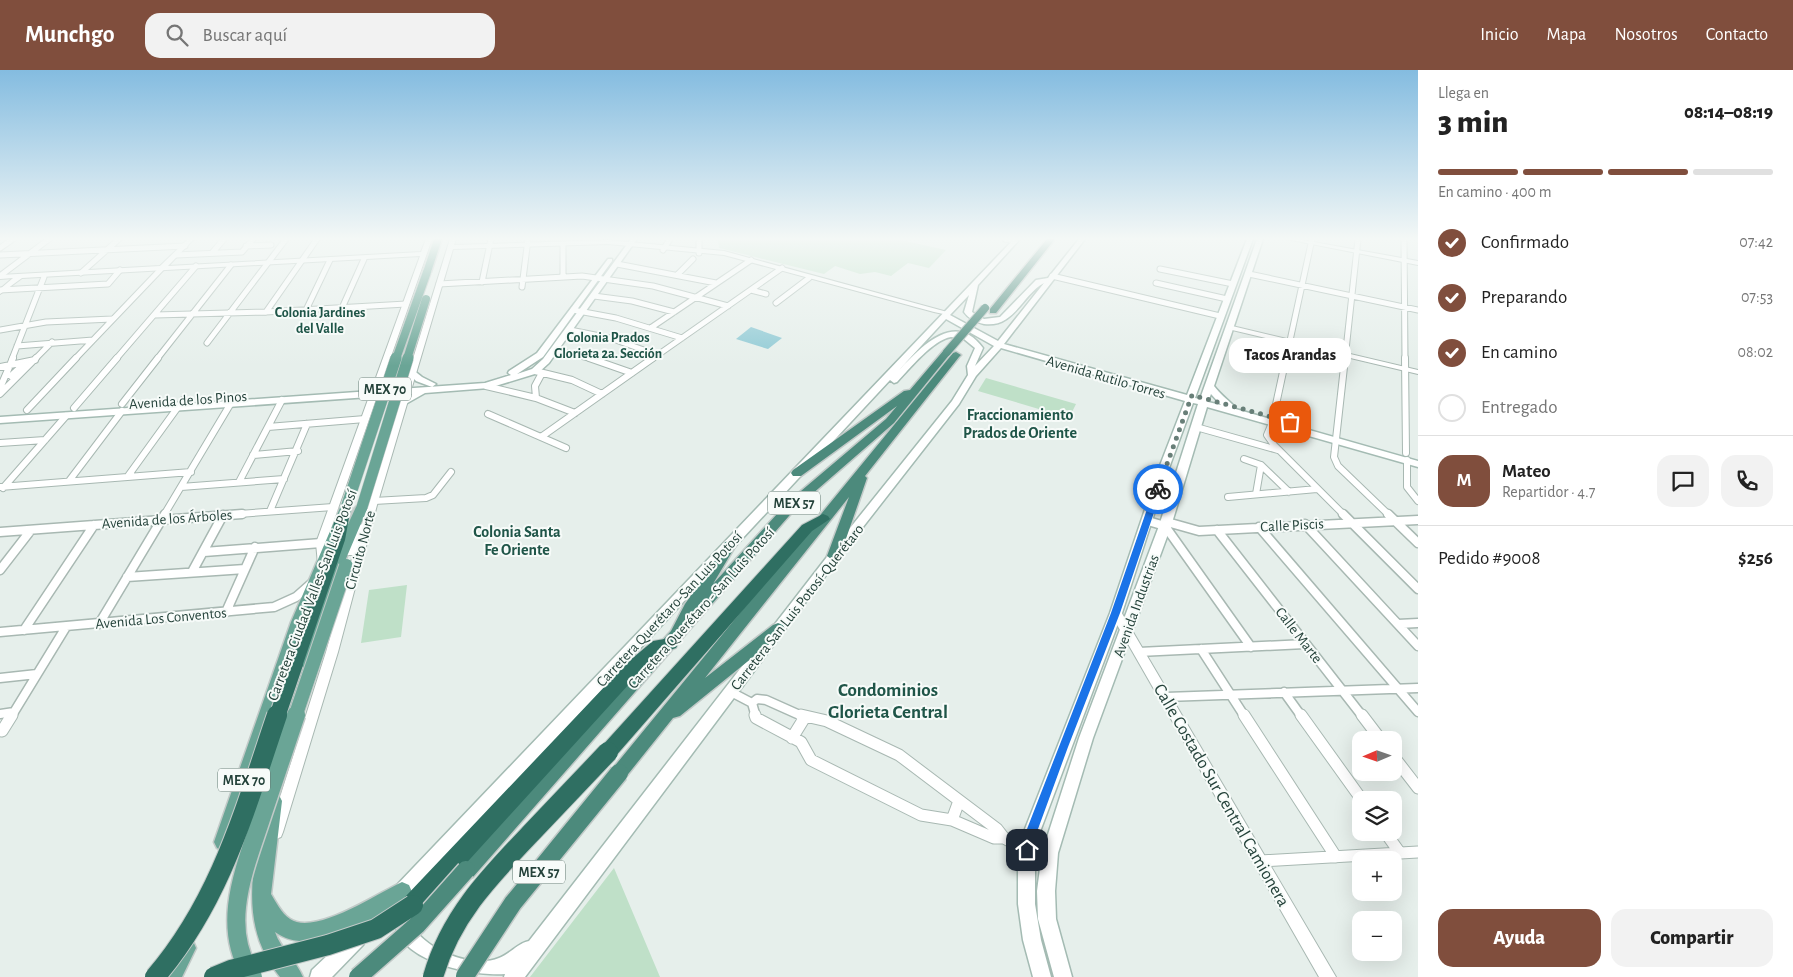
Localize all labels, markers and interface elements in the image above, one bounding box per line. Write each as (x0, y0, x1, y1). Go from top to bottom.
search box (145, 13, 495, 58)
icon: search (163, 21, 191, 49)
text: Munchgo (25, 23, 115, 47)
text: Buscar aquí (203, 26, 287, 45)
text: Inicio (1480, 26, 1519, 44)
text: Mapa (1547, 26, 1586, 44)
text: Nosotros (1614, 26, 1678, 44)
text: Contacto (1706, 26, 1768, 44)
text: Llega en (1438, 85, 1489, 101)
text: 08:14–08:19 (1684, 103, 1773, 122)
text: 3 min (1438, 106, 1508, 138)
text: En camino · 400 m (1438, 184, 1551, 200)
icon: check (1438, 229, 1466, 257)
text: Confirmado (1481, 233, 1569, 252)
text: 07:42 (1739, 234, 1773, 250)
icon: check (1438, 284, 1466, 312)
text: Preparando (1481, 288, 1567, 307)
text: 07:53 (1741, 289, 1773, 305)
district label: Colonia Jardines del Valle (275, 306, 365, 336)
district label: Colonia Prados Glorieta 2a. Sección (554, 331, 662, 361)
callout: Tacos Arandas (1229, 337, 1351, 372)
icon: check (1438, 339, 1466, 367)
text: En camino (1481, 343, 1558, 362)
text: 08:02 (1738, 344, 1773, 360)
text: Tacos Arandas (1244, 347, 1336, 363)
street label: Avenida Rutilo Torres (1045, 353, 1167, 402)
road number: MEX 70 (359, 378, 411, 400)
street label: Avenida de los Pinos (128, 389, 248, 412)
text: Entregado (1481, 398, 1557, 417)
pin (1269, 401, 1311, 443)
district label: Fraccionamiento Prados de Oriente (963, 407, 1077, 441)
icon: bag (1276, 408, 1304, 436)
button: chat (1657, 455, 1709, 507)
button: phone (1721, 455, 1773, 507)
text: Mateo (1502, 462, 1551, 481)
courier (1133, 464, 1183, 514)
text: M (1456, 471, 1472, 490)
icon: bike (1144, 475, 1172, 503)
text: Repartidor · 4.7 (1502, 484, 1595, 500)
street label: Carretera Ciudad Valles-San Luis Potosí (265, 487, 360, 703)
road number: MEX 57 (768, 492, 820, 514)
street label: Avenida de los Árboles (101, 505, 233, 532)
street label: Circuito Norte (343, 509, 378, 591)
street label: Calle Piscis (1260, 516, 1324, 535)
street label: Carretera San Luis Potosí-Querétaro (728, 522, 867, 693)
district label: Colonia Santa Fe Oriente (473, 524, 561, 558)
street label: Carretera Querétaro - San Luis Potosí (625, 525, 778, 692)
street label: Carretera Querétaro-San Luis Potosí (594, 529, 745, 690)
text: Pedido #9008 (1438, 549, 1540, 568)
text: $256 (1738, 549, 1773, 568)
street label: Avenida Industrias (1111, 553, 1162, 660)
street label: Avenida Los Conventos (95, 605, 227, 632)
street label: Calle Marte (1272, 605, 1325, 666)
district label: Condominios Glorieta Central (828, 681, 948, 722)
street label: Calle Costado Sur Central Camionera (1150, 681, 1292, 910)
north arrow (1352, 731, 1402, 781)
map controls (1352, 731, 1402, 961)
road number: MEX 70 (218, 768, 270, 792)
button: layers (1352, 791, 1402, 841)
pin (1006, 829, 1048, 871)
icon: home (1013, 836, 1041, 864)
button: + (1352, 851, 1402, 901)
road number: MEX 57 (513, 860, 565, 884)
button: Ayuda (1438, 909, 1601, 967)
button: Compartir (1611, 909, 1773, 967)
button: − (1352, 911, 1402, 961)

